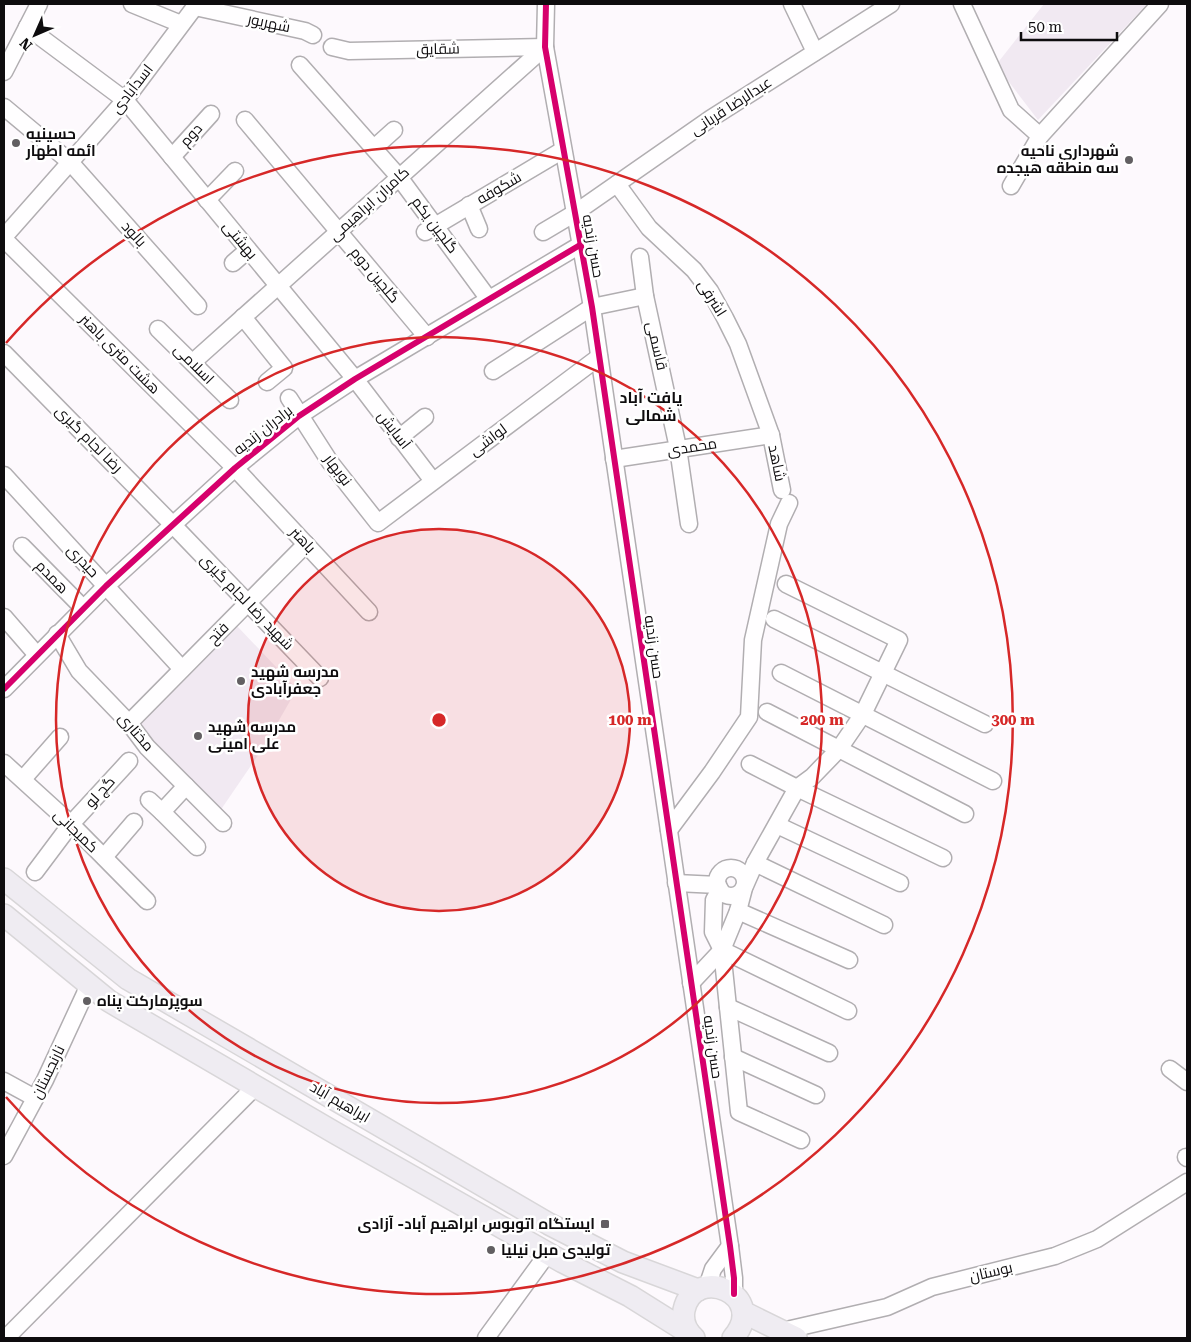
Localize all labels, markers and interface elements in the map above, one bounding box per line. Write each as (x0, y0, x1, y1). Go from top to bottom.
street label: شهریور (245, 9, 292, 37)
north arrow (10, 10, 60, 60)
scale bar (1021, 10, 1117, 42)
text: 50 m (1028, 18, 1063, 36)
text: N (16, 35, 35, 54)
street label: شقایق (416, 40, 460, 59)
street label: اسدآبادی (107, 61, 158, 118)
street label: عبدالرضا قربانی (687, 73, 776, 140)
street label: دوم (176, 120, 207, 151)
place label: حسینیه ائمه اطهار (25, 125, 96, 160)
marker: حسینیه ائمه اطهار (10, 137, 22, 149)
place label: شهرداری ناحیه سه منطقه هیجده (997, 142, 1119, 177)
marker: شهرداری ناحیه سه منطقه هیجده (1123, 154, 1135, 166)
street label: کامران ابراهیمی (325, 163, 414, 246)
street label: شکوفه (473, 168, 525, 208)
street label: گلچین یکم (407, 193, 462, 257)
street label: حسن زندیه (578, 213, 607, 279)
street label: بالود (118, 217, 150, 251)
street label: بهشتی (218, 217, 261, 263)
street label: گلچین دوم (346, 243, 404, 307)
street label: اشرفی (693, 276, 730, 320)
street label: هشت متری باهنر (75, 309, 164, 399)
street label: قاسمی (642, 320, 671, 372)
street label: اسلامی (169, 340, 218, 389)
district label: یافت آباد شمالی (620, 388, 683, 425)
street label: برادران زندیه (230, 401, 297, 459)
street label: رضا لجام گیری (51, 402, 126, 477)
street label: آسایش (373, 407, 415, 453)
street label: لواشی (466, 420, 511, 461)
street label: محمدی (666, 434, 718, 461)
street label: شاهد (764, 443, 790, 483)
street label: نوبهار (319, 450, 356, 490)
street label: باهنر (286, 522, 320, 557)
street label: حیدری (63, 541, 103, 582)
street label: شهید رضا لجام گیری (196, 550, 297, 654)
street label: همدم (31, 557, 72, 598)
street label: حسن زندیه (640, 614, 667, 680)
street label: فتح (204, 619, 234, 649)
place label: مدرسه شهید جعفرآبادی (251, 663, 339, 698)
marker: مدرسه شهید جعفرآبادی (235, 675, 247, 687)
street label: مختاری (114, 709, 158, 756)
centre of rings (430, 711, 448, 729)
text: 100 m (608, 711, 652, 729)
text: 200 m (800, 711, 844, 729)
text: 300 m (991, 711, 1035, 729)
place label: مدرسه شهید علی امینی (208, 718, 296, 753)
marker: مدرسه شهید علی امینی (192, 730, 204, 742)
street label: گچ لو (81, 773, 120, 813)
street label: کمیجانی (49, 806, 102, 857)
place label: سوپرمارکت پناه (97, 992, 203, 1012)
marker: سوپرمارکت پناه (81, 995, 93, 1007)
street label: حسن زندیه (699, 1014, 726, 1080)
street label: نارنجستان (27, 1042, 70, 1102)
street label: ابراهیم آباد (306, 1078, 373, 1127)
place label: ایستگاه اتوبوس ابراهیم آباد- آزادی (358, 1215, 595, 1234)
marker: ایستگاه اتوبوس ابراهیم آباد- آزادی (599, 1218, 611, 1230)
place label: تولیدی مبل نیلیا (501, 1241, 611, 1259)
marker: تولیدی مبل نیلیا (485, 1244, 497, 1256)
street label: بوستان (968, 1258, 1015, 1287)

